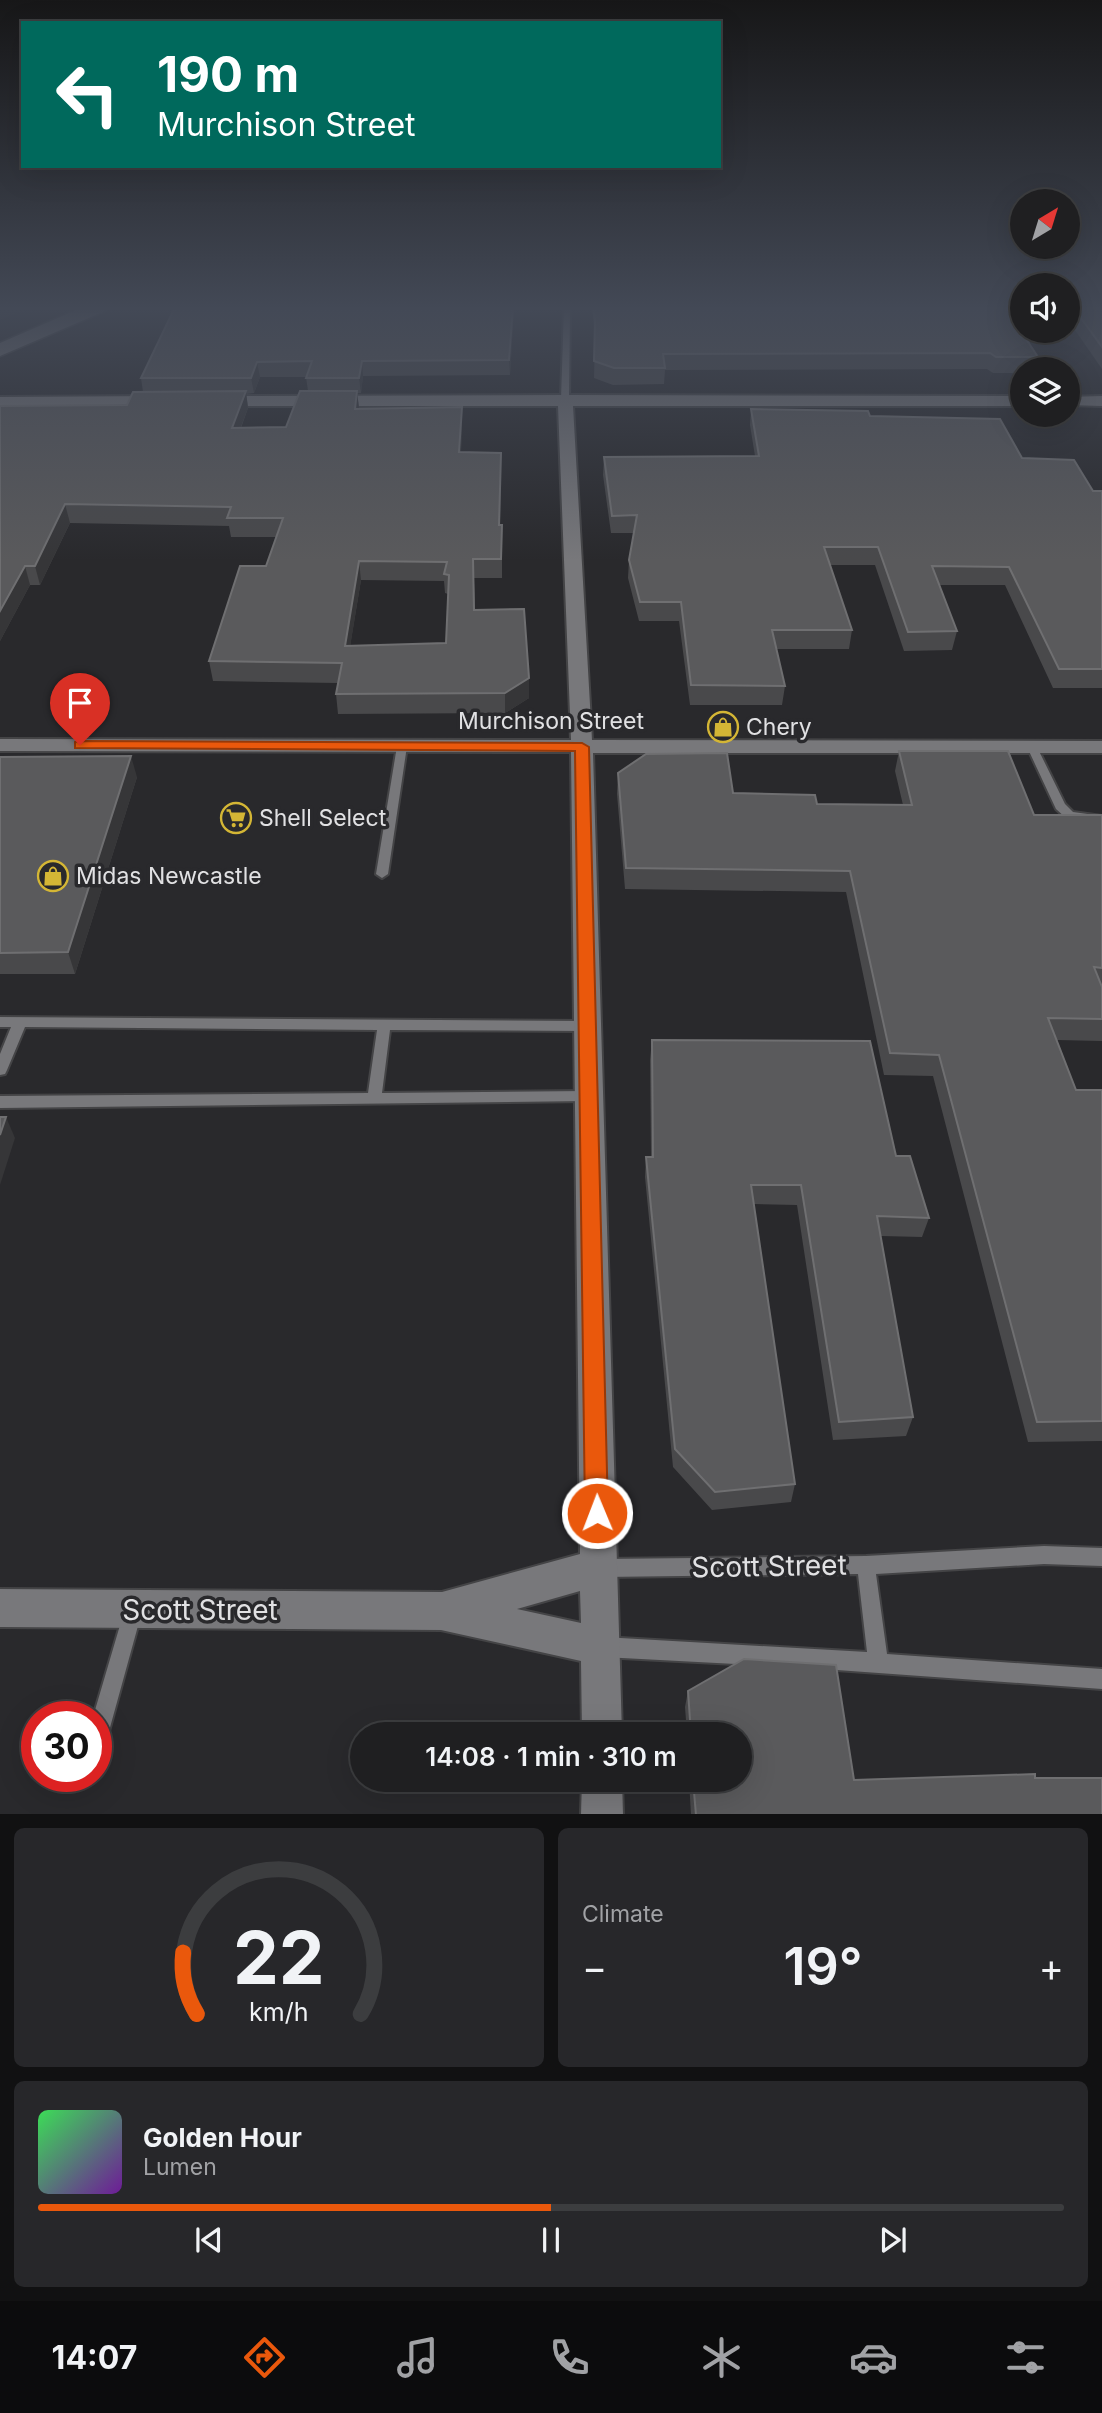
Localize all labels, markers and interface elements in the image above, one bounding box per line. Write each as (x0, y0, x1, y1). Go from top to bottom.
text: 190 m (157, 45, 299, 104)
icon: left (42, 49, 133, 140)
text: Murchison Street (157, 105, 416, 144)
north arrow (1010, 189, 1080, 259)
map controls (1010, 189, 1080, 427)
button: sound (1010, 273, 1080, 343)
button: layers (1010, 357, 1080, 427)
pin (50, 673, 110, 745)
icon: arrive (61, 684, 99, 722)
street label: Murchison Street (458, 707, 644, 735)
shop icon: Chery (706, 710, 740, 744)
place label: Chery (746, 713, 812, 741)
supermarket icon: Shell Select (219, 801, 253, 835)
place label: Shell Select (259, 804, 387, 832)
shop icon: Midas Newcastle (36, 859, 70, 893)
place label: Midas Newcastle (76, 862, 262, 890)
position arrow (560, 1476, 634, 1550)
street label: Scott Street (691, 1548, 847, 1584)
street label: Scott Street (122, 1593, 278, 1627)
speed limit sign: 30 (21, 1701, 112, 1792)
text: 14:08 · 1 min · 310 m (425, 1741, 677, 1772)
text: Climate (582, 1900, 664, 1928)
text: 22 (233, 1913, 325, 2002)
text: 19° (783, 1935, 863, 1998)
text: − (582, 1944, 607, 1990)
text: + (1039, 1944, 1064, 1990)
text: km/h (249, 1996, 309, 2026)
text: Golden Hour (143, 2122, 302, 2153)
text: Lumen (143, 2153, 217, 2181)
icon: previous (190, 2221, 228, 2259)
icon: pause (532, 2221, 570, 2259)
icon: next (874, 2221, 912, 2259)
icon: directions (240, 2333, 289, 2382)
icon: music (393, 2333, 442, 2382)
icon: phone (545, 2333, 594, 2382)
icon: climate (697, 2333, 746, 2382)
icon: car (849, 2333, 898, 2382)
icon: filters (1001, 2333, 1050, 2382)
text: 14:07 (52, 2338, 137, 2377)

